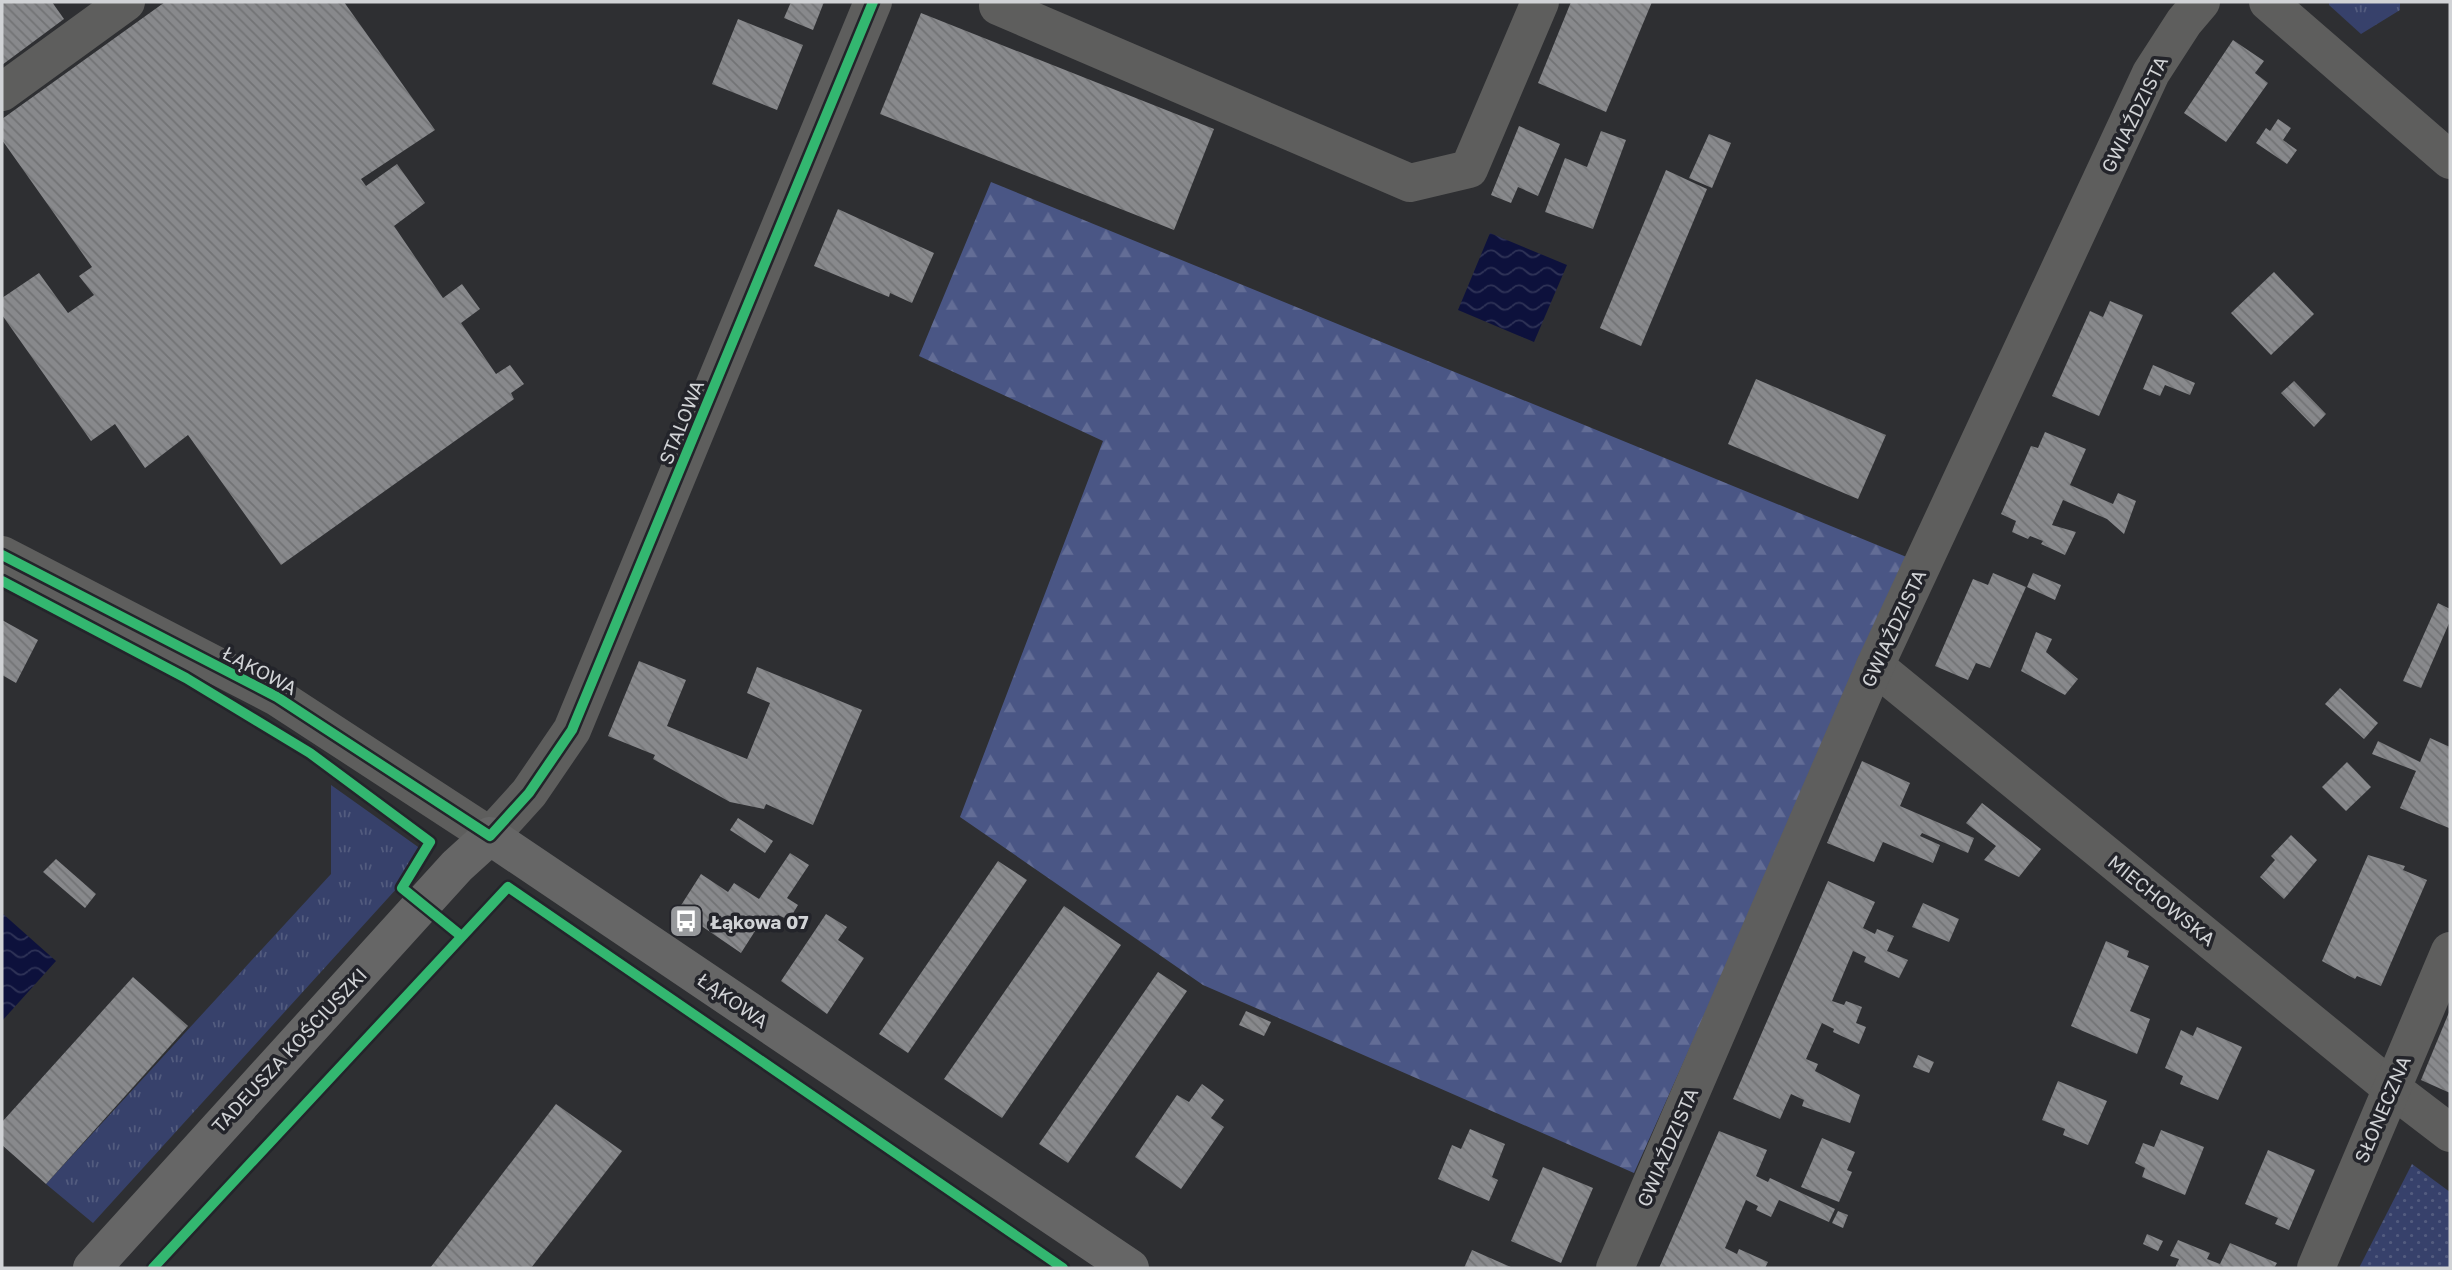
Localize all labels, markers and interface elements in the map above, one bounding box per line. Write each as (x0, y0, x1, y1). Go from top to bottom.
street label: GWIAŹDZISTA (2096, 52, 2172, 176)
street label: STALOWA (654, 376, 708, 467)
street label: GWIAŹDZISTA (1856, 565, 1930, 690)
street label: ŁĄKOWA (219, 641, 301, 699)
street label: MIECHOWSKA (2104, 850, 2221, 950)
bus stop icon: Łąkowa 07 (667, 902, 705, 940)
place label: Łąkowa 07 (710, 910, 809, 933)
street label: TADEUSZA KOŚCIUSZKI (207, 963, 371, 1137)
street label: ŁĄKOWA (693, 967, 773, 1033)
street label: SŁONECZNA (2349, 1052, 2415, 1166)
street label: GWIAŹDZISTA (1632, 1084, 1702, 1210)

